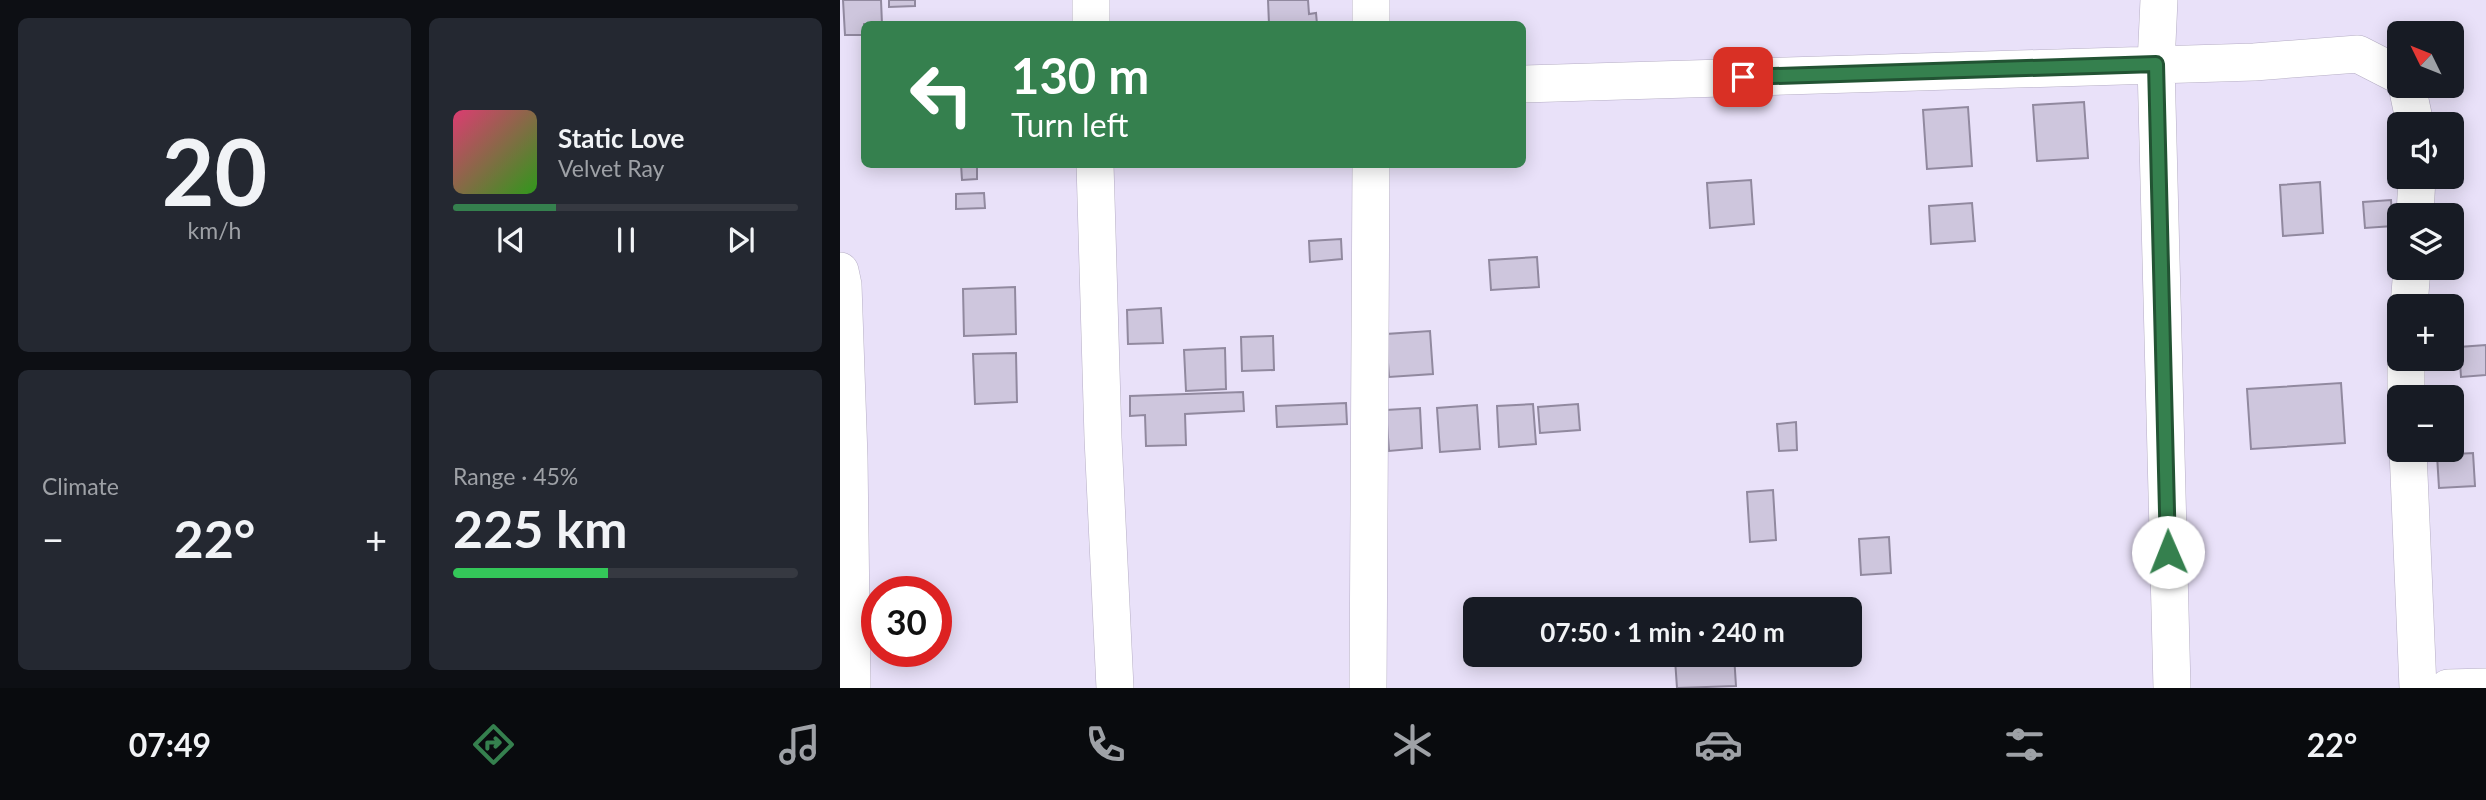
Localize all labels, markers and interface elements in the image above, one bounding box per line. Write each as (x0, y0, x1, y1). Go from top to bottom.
north arrow (2387, 21, 2464, 98)
map controls (2387, 21, 2464, 462)
text: 130 m (1011, 46, 1149, 104)
pin (1713, 47, 1773, 107)
icon: left (896, 49, 987, 140)
icon: arrive (1724, 58, 1762, 96)
text: Turn left (1011, 105, 1128, 144)
button: sound (2387, 112, 2464, 189)
text: 20 (162, 116, 267, 225)
text: Static Love (558, 122, 685, 154)
text: Velvet Ray (558, 154, 664, 182)
button: layers (2387, 203, 2464, 280)
text: km/h (188, 216, 241, 244)
icon: previous (492, 221, 530, 259)
icon: pause (607, 221, 645, 259)
icon: next (722, 221, 760, 259)
button: + (2387, 294, 2464, 371)
button: − (2387, 385, 2464, 462)
text: Range · 45% (453, 462, 578, 490)
text: Climate (42, 472, 119, 500)
text: 225 km (453, 497, 627, 559)
text: 22° (174, 507, 255, 569)
position arrow (2131, 515, 2205, 589)
text: − (42, 516, 64, 562)
text: + (365, 516, 387, 562)
speed limit sign: 30 (861, 576, 952, 667)
text: 07:50 · 1 min · 240 m (1540, 616, 1785, 648)
icon: directions (469, 720, 518, 769)
icon: music (775, 720, 824, 769)
icon: phone (1081, 720, 1130, 769)
icon: climate (1388, 720, 1437, 769)
icon: car (1694, 720, 1743, 769)
icon: filters (2000, 720, 2049, 769)
text: 07:49 (129, 725, 211, 764)
text: 22° (2307, 725, 2357, 764)

